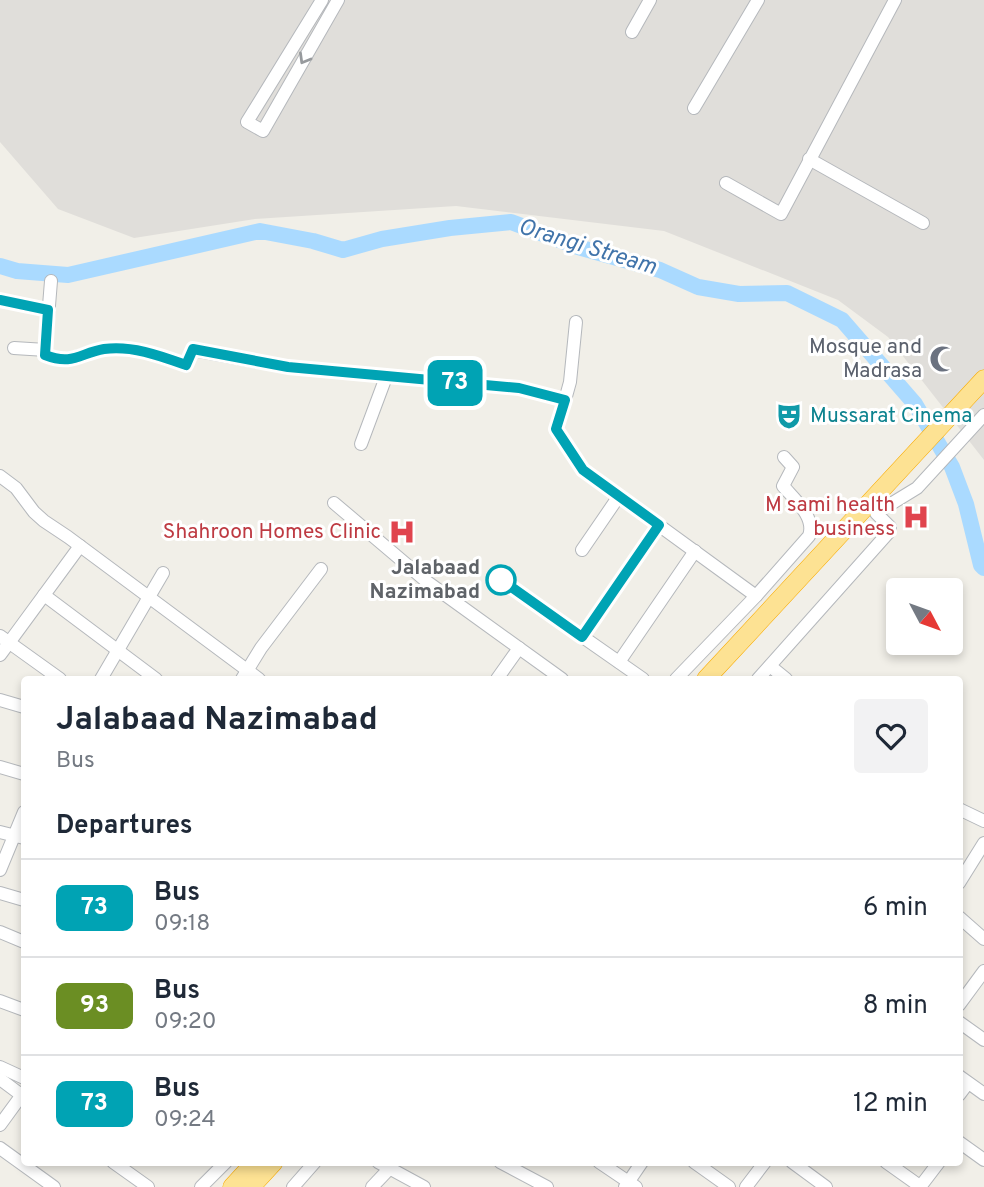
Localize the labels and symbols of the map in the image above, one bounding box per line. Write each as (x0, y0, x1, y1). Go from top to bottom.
one-way arrow (299, 52, 312, 64)
water label: Orangi Stream (514, 213, 660, 283)
place label: Mosque and Madrasa (809, 334, 922, 385)
mosque icon: Mosque and Madrasa (928, 344, 958, 374)
line badge: 73 (424, 360, 486, 406)
theatre icon: Mussarat Cinema (774, 401, 804, 431)
place label: Mussarat Cinema (810, 403, 972, 430)
place label: M sami health business (765, 492, 895, 543)
hospital icon: M sami health business (901, 502, 931, 532)
hospital icon: Shahroon Homes Clinic (387, 517, 417, 547)
place label: Shahroon Homes Clinic (163, 519, 381, 546)
place label: Jalabaad Nazimabad (370, 555, 480, 606)
marker: Jalabaad Nazimabad (486, 565, 516, 595)
north arrow (886, 578, 962, 654)

